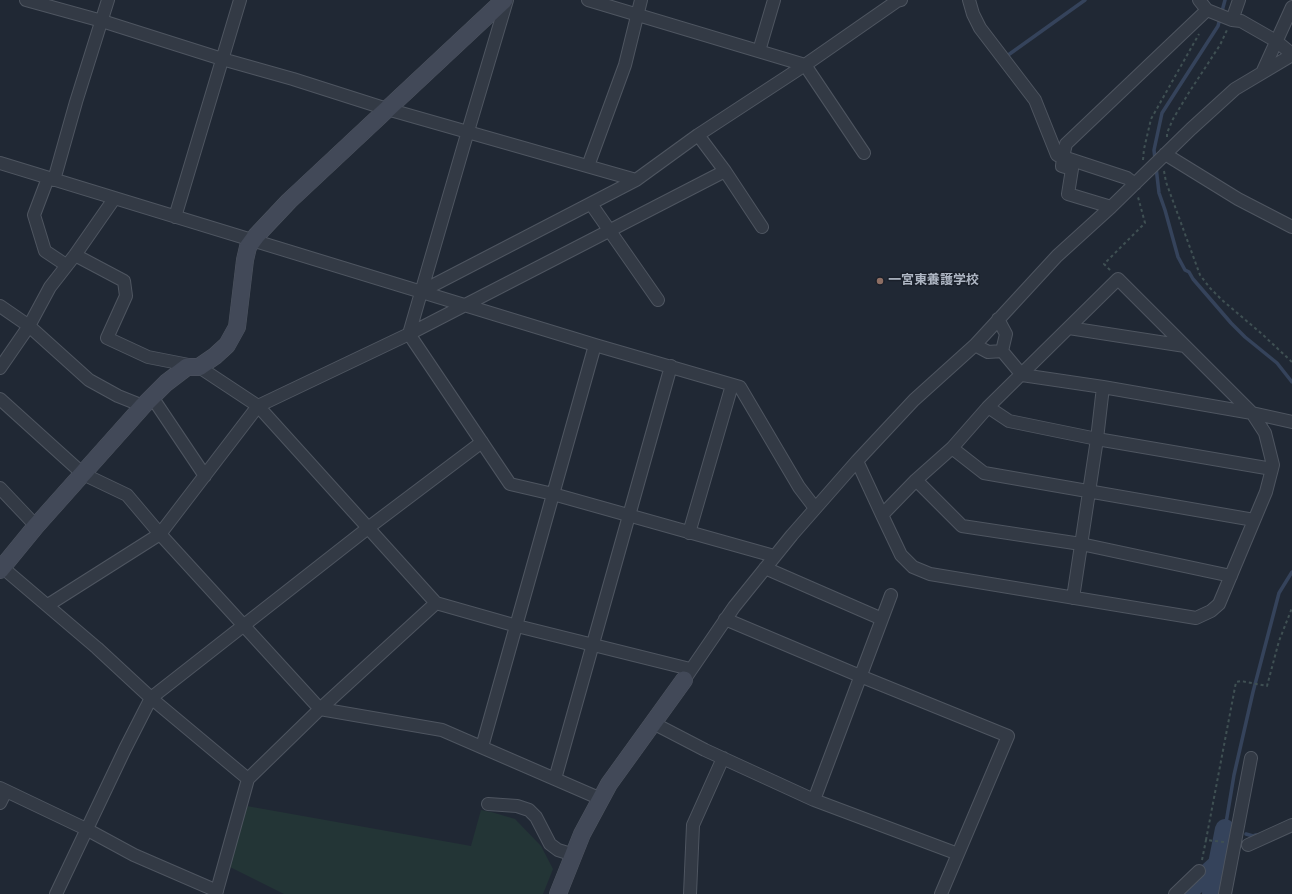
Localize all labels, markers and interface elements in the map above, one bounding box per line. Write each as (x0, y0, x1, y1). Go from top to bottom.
place label: 一宮東養護学校 (888, 273, 979, 289)
marker: 一宮東養護学校 (875, 276, 885, 286)

